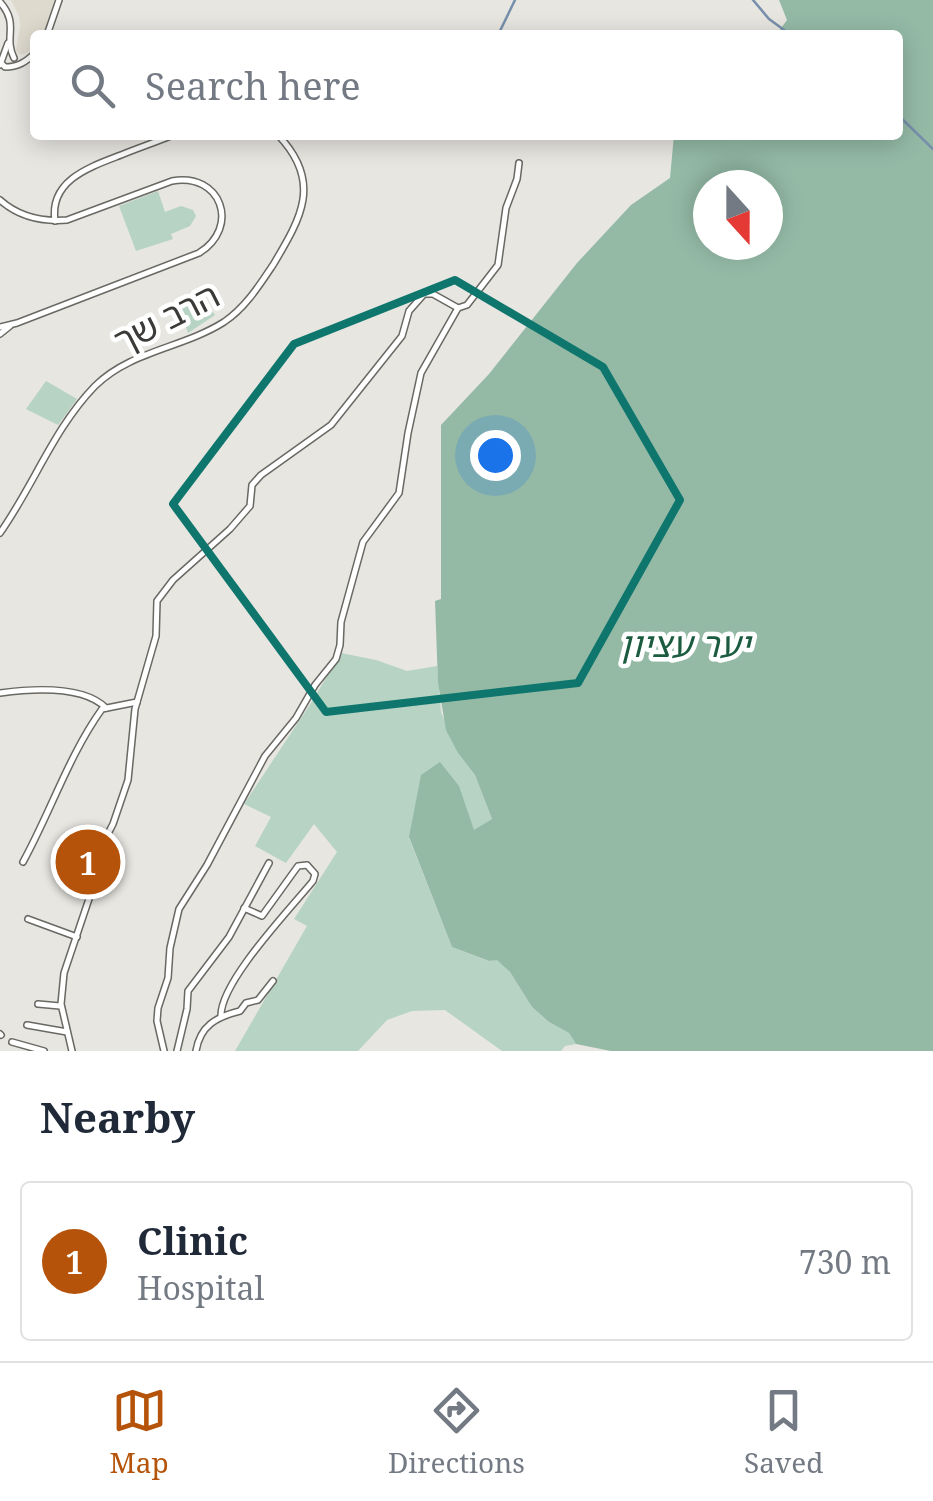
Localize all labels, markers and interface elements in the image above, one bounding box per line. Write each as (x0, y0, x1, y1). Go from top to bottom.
search box (30, 30, 903, 140)
icon: search (65, 58, 120, 113)
text: Search here (145, 59, 361, 111)
north arrow (693, 170, 783, 260)
street label: הרב שך (105, 270, 227, 364)
your location (470, 430, 521, 481)
park label: יער עציון (620, 620, 753, 667)
pin: 1 (56, 824, 120, 900)
text: Nearby (40, 1088, 195, 1145)
text: Clinic (137, 1214, 248, 1266)
text: 1 (65, 1240, 84, 1283)
text: 730 m (799, 1240, 891, 1283)
text: Hospital (137, 1266, 264, 1309)
tab: Map (110, 1383, 169, 1481)
tab: Directions (388, 1383, 525, 1481)
tab: Saved (744, 1383, 823, 1481)

